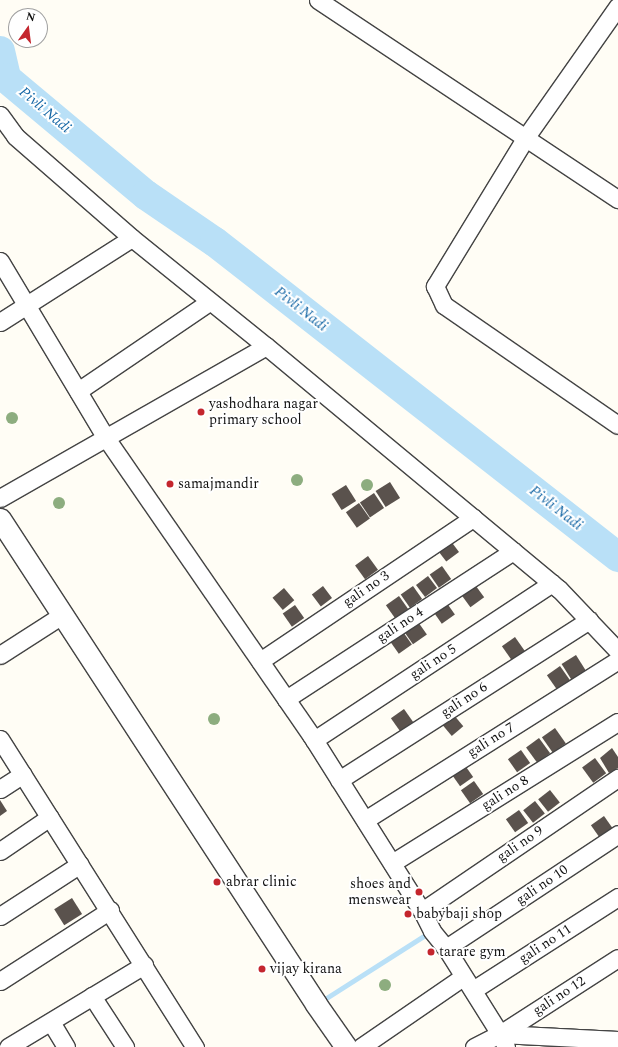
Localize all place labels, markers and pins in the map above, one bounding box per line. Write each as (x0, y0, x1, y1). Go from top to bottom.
place label: yashodhara nagar primary school (209, 396, 318, 428)
marker: yashodhara nagar primary school (196, 407, 206, 417)
place label: samajmandir (178, 476, 259, 492)
marker: samajmandir (165, 479, 175, 489)
place label: abrar clinic (226, 874, 297, 890)
marker: abrar clinic (211, 876, 223, 888)
place label: shoes and menswear (348, 876, 411, 908)
marker: shoes and menswear (414, 887, 424, 897)
place label: babybaji shop (416, 906, 502, 922)
marker: babybaji shop (403, 909, 413, 919)
place label: tarare gym (439, 944, 506, 960)
marker: tarare gym (426, 947, 436, 957)
place label: vijay kirana (270, 961, 342, 977)
marker: vijay kirana (257, 964, 267, 974)

